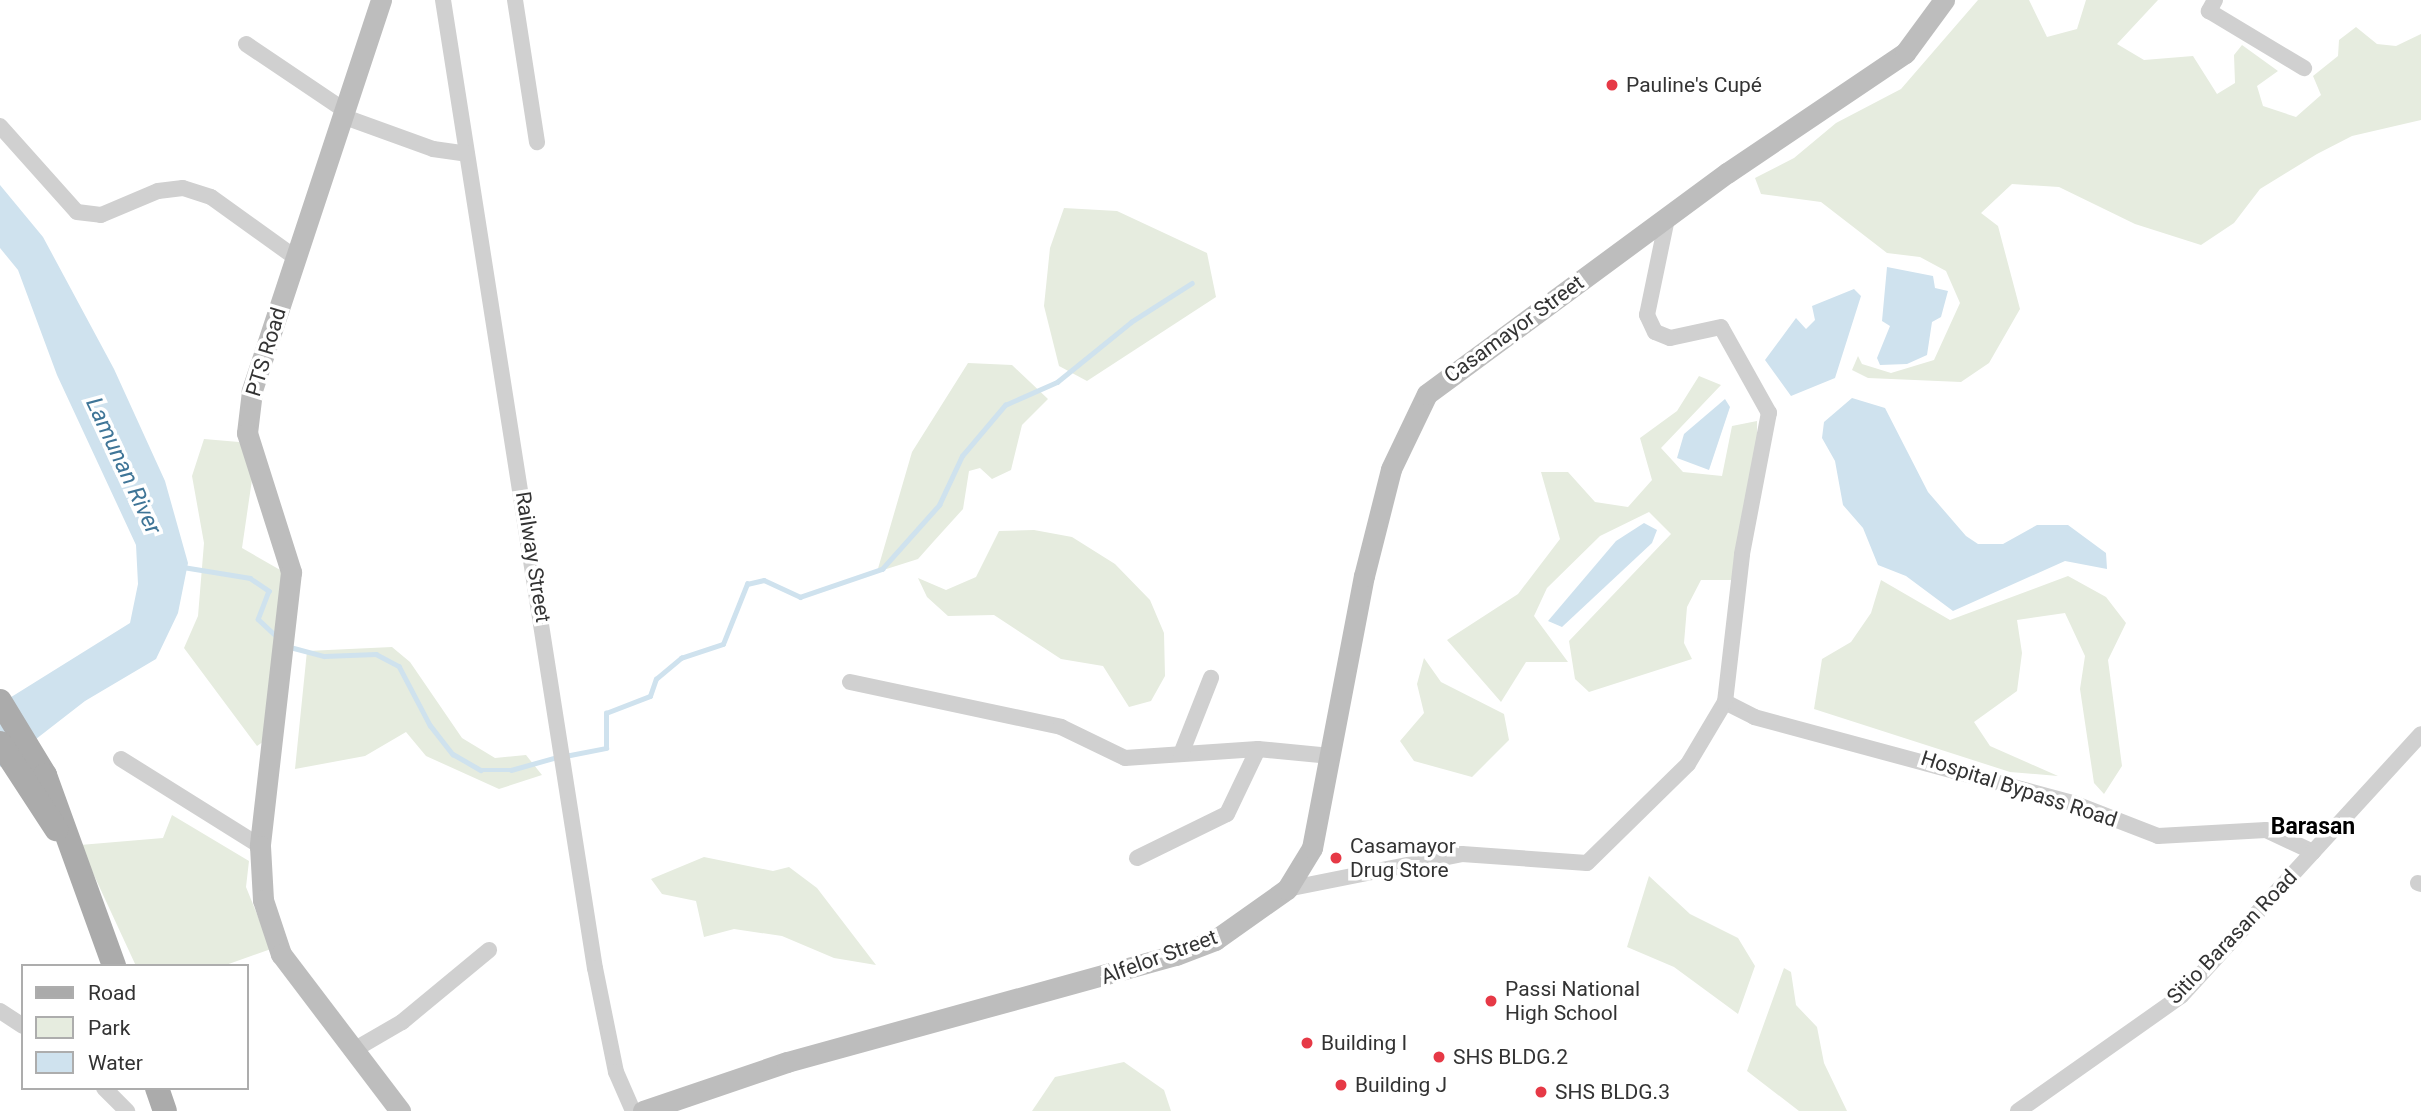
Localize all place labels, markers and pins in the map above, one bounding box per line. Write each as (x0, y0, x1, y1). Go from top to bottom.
place label: Pauline's Cupé (1626, 72, 1762, 98)
marker: Pauline's Cupé (1604, 77, 1620, 93)
place label: Casamayor Drug Store (1350, 833, 1456, 883)
marker: Casamayor Drug Store (1328, 850, 1344, 866)
place label: Passi National High School (1505, 976, 1640, 1026)
marker: Passi National High School (1483, 993, 1499, 1009)
place label: Building I (1321, 1030, 1407, 1056)
marker: Building I (1299, 1035, 1315, 1051)
place label: SHS BLDG.2 (1453, 1044, 1568, 1070)
marker: SHS BLDG.2 (1431, 1049, 1447, 1065)
place label: Building J (1355, 1072, 1447, 1098)
marker: Building J (1333, 1077, 1349, 1093)
place label: SHS BLDG.3 (1555, 1079, 1670, 1105)
marker: SHS BLDG.3 (1533, 1084, 1549, 1100)

